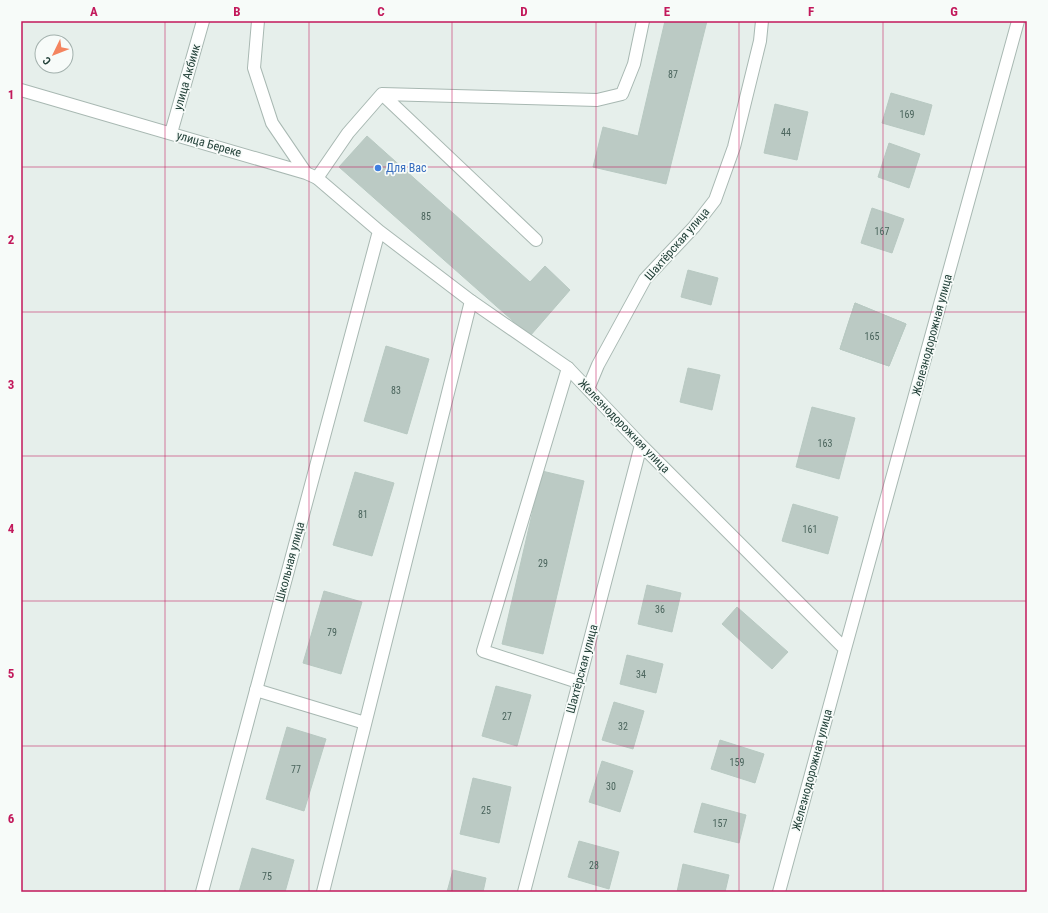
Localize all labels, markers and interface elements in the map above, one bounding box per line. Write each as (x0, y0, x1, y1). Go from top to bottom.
text: A (90, 4, 98, 19)
text: B (233, 4, 241, 19)
text: C (377, 4, 385, 19)
text: D (520, 4, 528, 19)
text: E (664, 4, 671, 19)
text: F (808, 4, 814, 19)
text: G (950, 4, 958, 19)
north arrow (34, 34, 74, 74)
street label: улица Акбиик (171, 42, 203, 112)
text: С (40, 54, 54, 67)
house number: 87 (668, 69, 678, 80)
text: 1 (8, 87, 14, 102)
house number: 169 (900, 109, 914, 120)
house number: 44 (781, 127, 791, 138)
street label: улица Береке (175, 128, 243, 160)
place label: Для Вас (386, 161, 427, 175)
marker: Для Вас (373, 163, 383, 173)
street label: Шахтёрская улица (642, 205, 712, 283)
house number: 85 (421, 211, 431, 222)
house number: 167 (875, 226, 889, 237)
text: 2 (8, 232, 15, 247)
street label: Железнодорожная улица (909, 272, 955, 397)
house number: 165 (865, 331, 879, 342)
street label: Железнодорожная улица (575, 376, 673, 476)
text: 3 (8, 377, 14, 392)
house number: 83 (391, 385, 401, 396)
house number: 163 (818, 438, 832, 449)
house number: 81 (358, 509, 368, 520)
street label: Школьная улица (273, 520, 308, 604)
text: 4 (8, 521, 15, 536)
house number: 161 (803, 524, 817, 535)
house number: 29 (538, 558, 548, 569)
house number: 36 (655, 604, 665, 615)
street label: Шахтёрская улица (563, 623, 601, 715)
house number: 79 (327, 627, 337, 638)
text: 5 (8, 666, 15, 681)
house number: 34 (636, 669, 646, 680)
street label: Железнодорожная улица (789, 707, 835, 832)
house number: 27 (502, 711, 512, 722)
house number: 32 (618, 721, 628, 732)
house number: 159 (730, 757, 744, 768)
house number: 77 (291, 764, 301, 775)
house number: 30 (606, 781, 616, 792)
house number: 25 (481, 805, 491, 816)
text: 6 (8, 811, 15, 826)
house number: 157 (713, 818, 727, 829)
house number: 28 (589, 860, 599, 871)
house number: 75 (262, 871, 272, 882)

